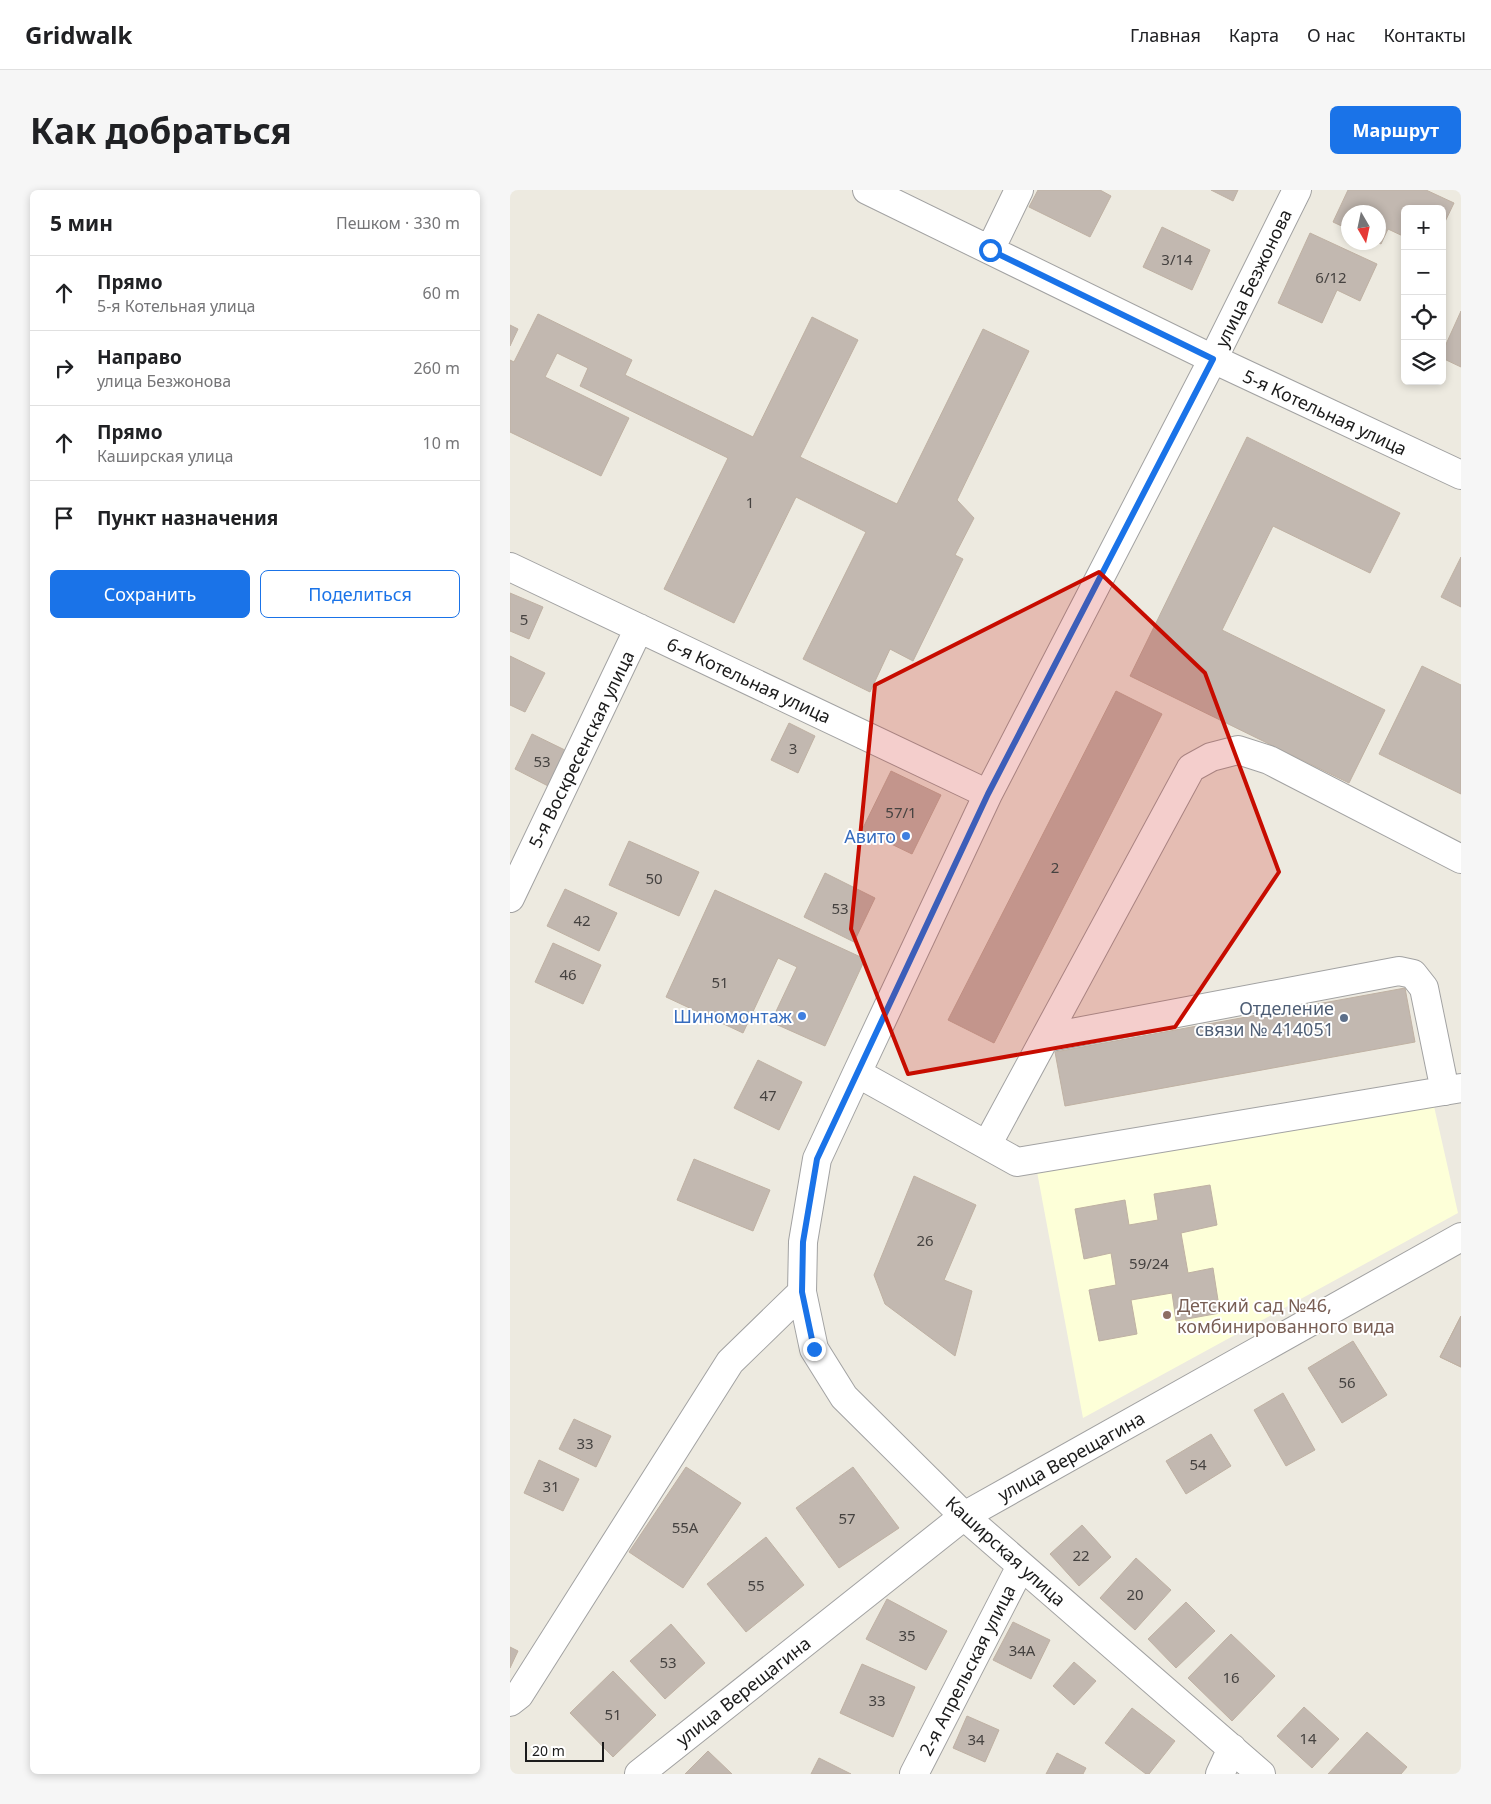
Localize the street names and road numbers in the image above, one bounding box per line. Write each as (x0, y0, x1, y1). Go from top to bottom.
street label: улица Безжонова (1209, 205, 1297, 351)
street label: 5-я Котельная улица (1239, 363, 1411, 461)
street label: 6-я Котельная улица (663, 631, 835, 729)
street label: 5-я Воскресенская улица (523, 646, 639, 852)
street label: улица Верещагина (993, 1406, 1149, 1506)
street label: Каширская улица (941, 1491, 1071, 1611)
street label: 2-я Апрельская улица (913, 1580, 1021, 1760)
street label: улица Верещагина (671, 1631, 815, 1751)

